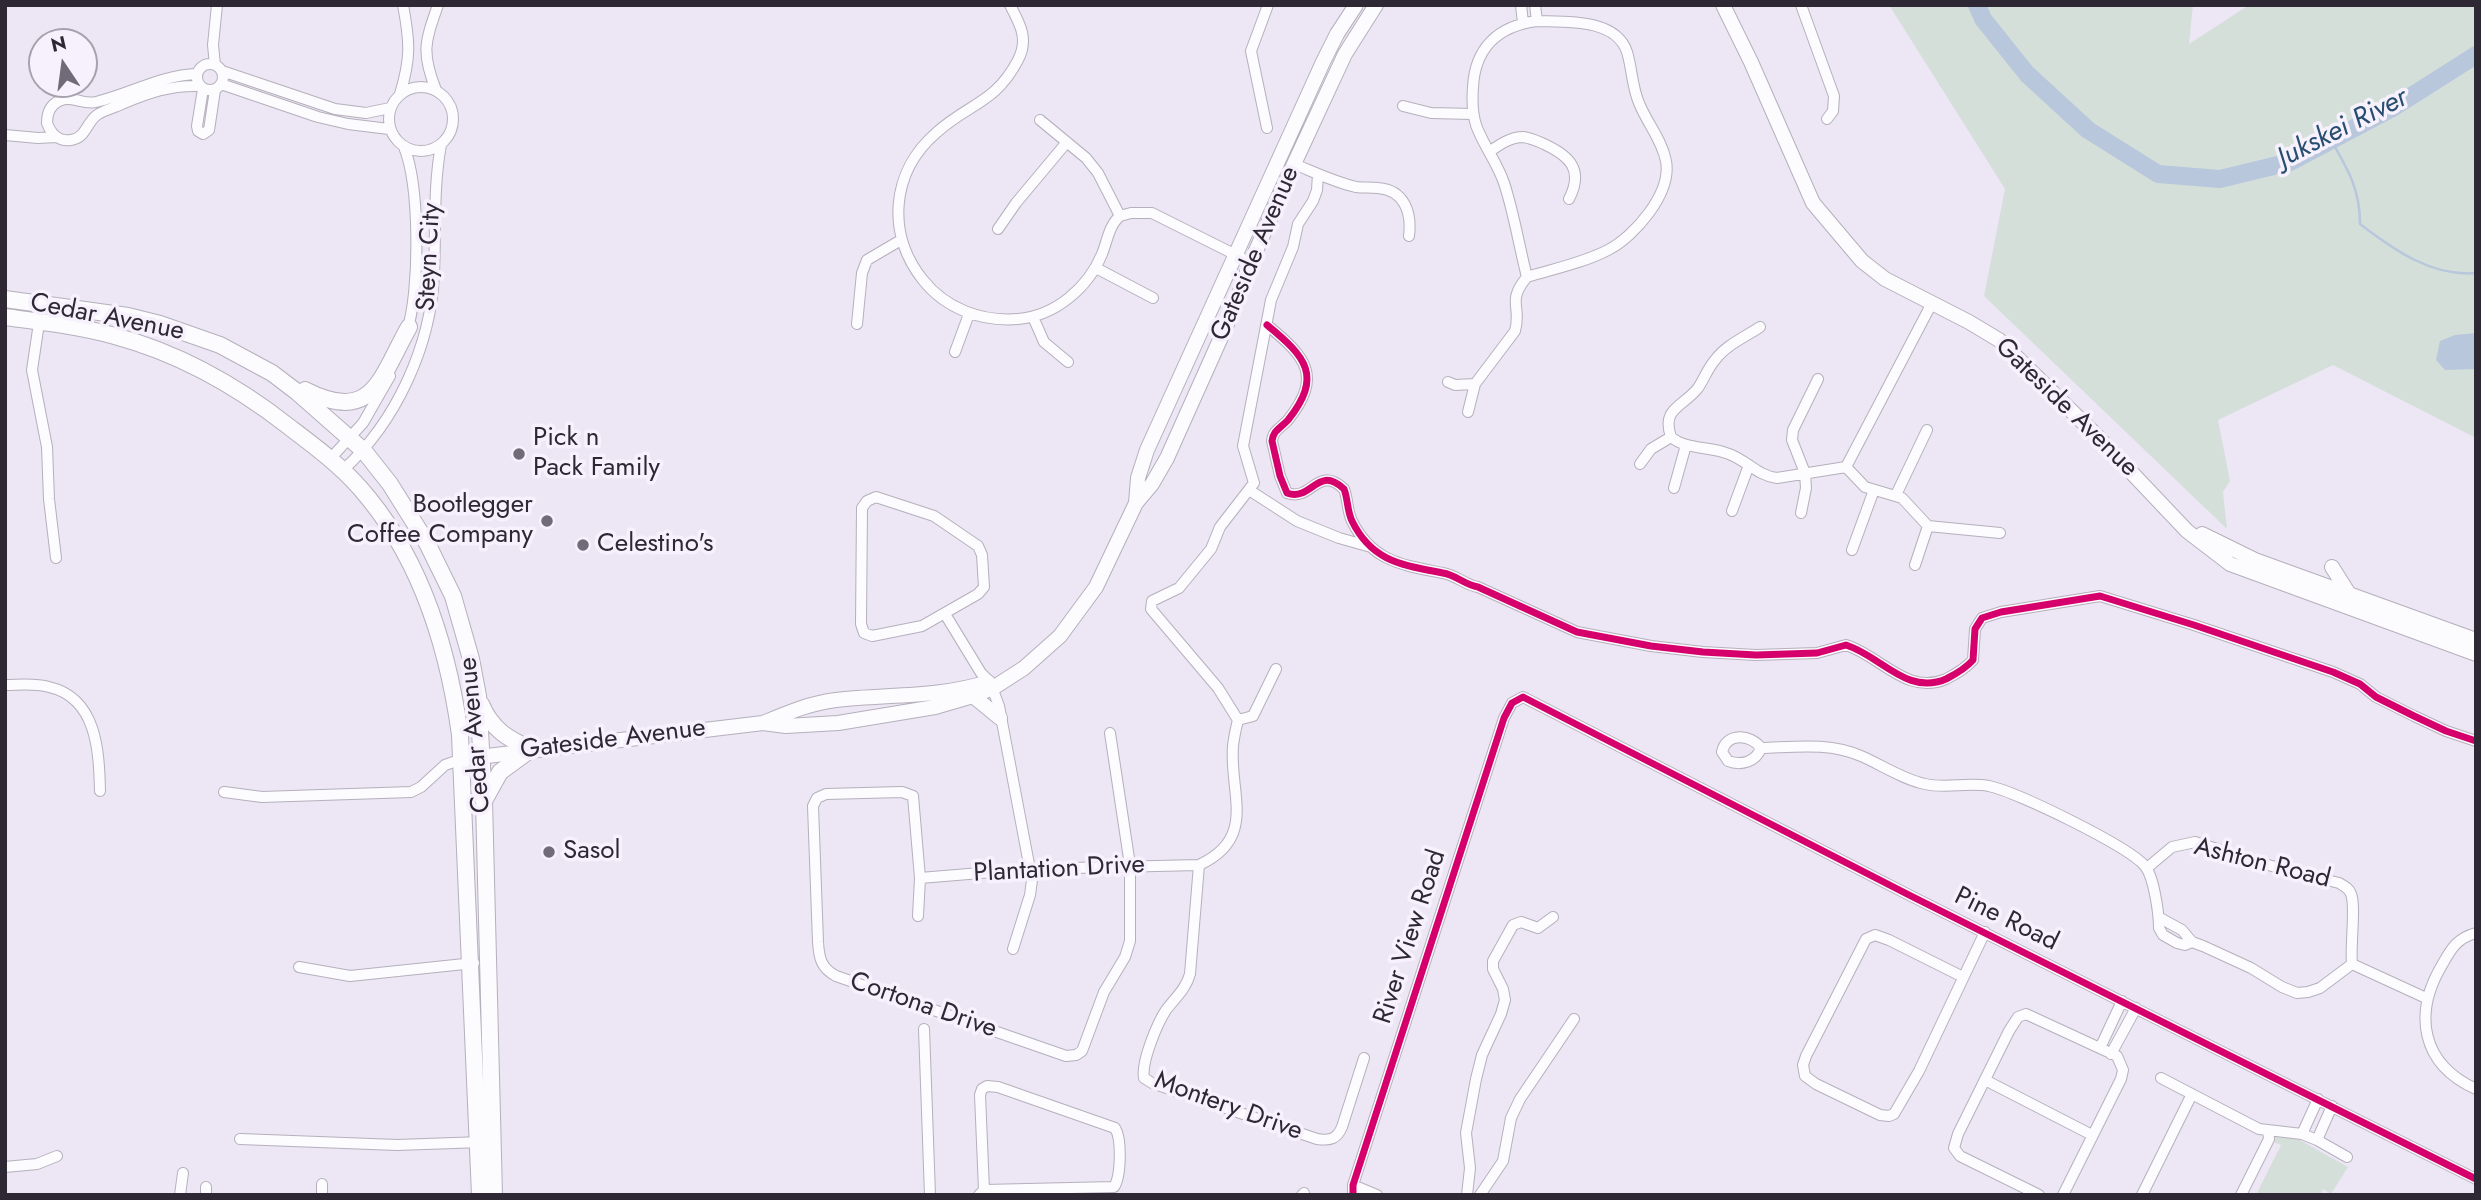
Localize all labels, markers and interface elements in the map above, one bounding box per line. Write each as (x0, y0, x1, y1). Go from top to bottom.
north arrow (28, 28, 98, 98)
text: N (48, 29, 69, 59)
water label: Jukskei River (2272, 82, 2414, 176)
street label: Gateside Avenue (1205, 162, 1307, 346)
street label: Steyn City (412, 202, 448, 312)
street label: Cedar Avenue (27, 288, 187, 348)
street label: Gateside Avenue (1988, 332, 2144, 484)
place label: Pick n Pack Family (533, 423, 660, 485)
marker: Pick n Pack Family (511, 446, 527, 462)
place label: Bootlegger Coffee Company (347, 490, 533, 552)
marker: Bootlegger Coffee Company (539, 513, 555, 529)
place label: Celestino's (597, 529, 713, 561)
marker: Celestino's (575, 537, 591, 553)
street label: Cedar Avenue (454, 656, 498, 814)
street label: Gateside Avenue (519, 713, 707, 767)
street label: Ashton Road (2191, 832, 2333, 896)
place label: Sasol (563, 836, 620, 868)
marker: Sasol (541, 844, 557, 860)
street label: River View Road (1368, 846, 1454, 1028)
street label: Plantation Drive (973, 850, 1145, 890)
street label: Pine Road (1949, 881, 2063, 959)
street label: Cortona Drive (846, 966, 1000, 1046)
street label: Montery Drive (1150, 1066, 1306, 1148)

